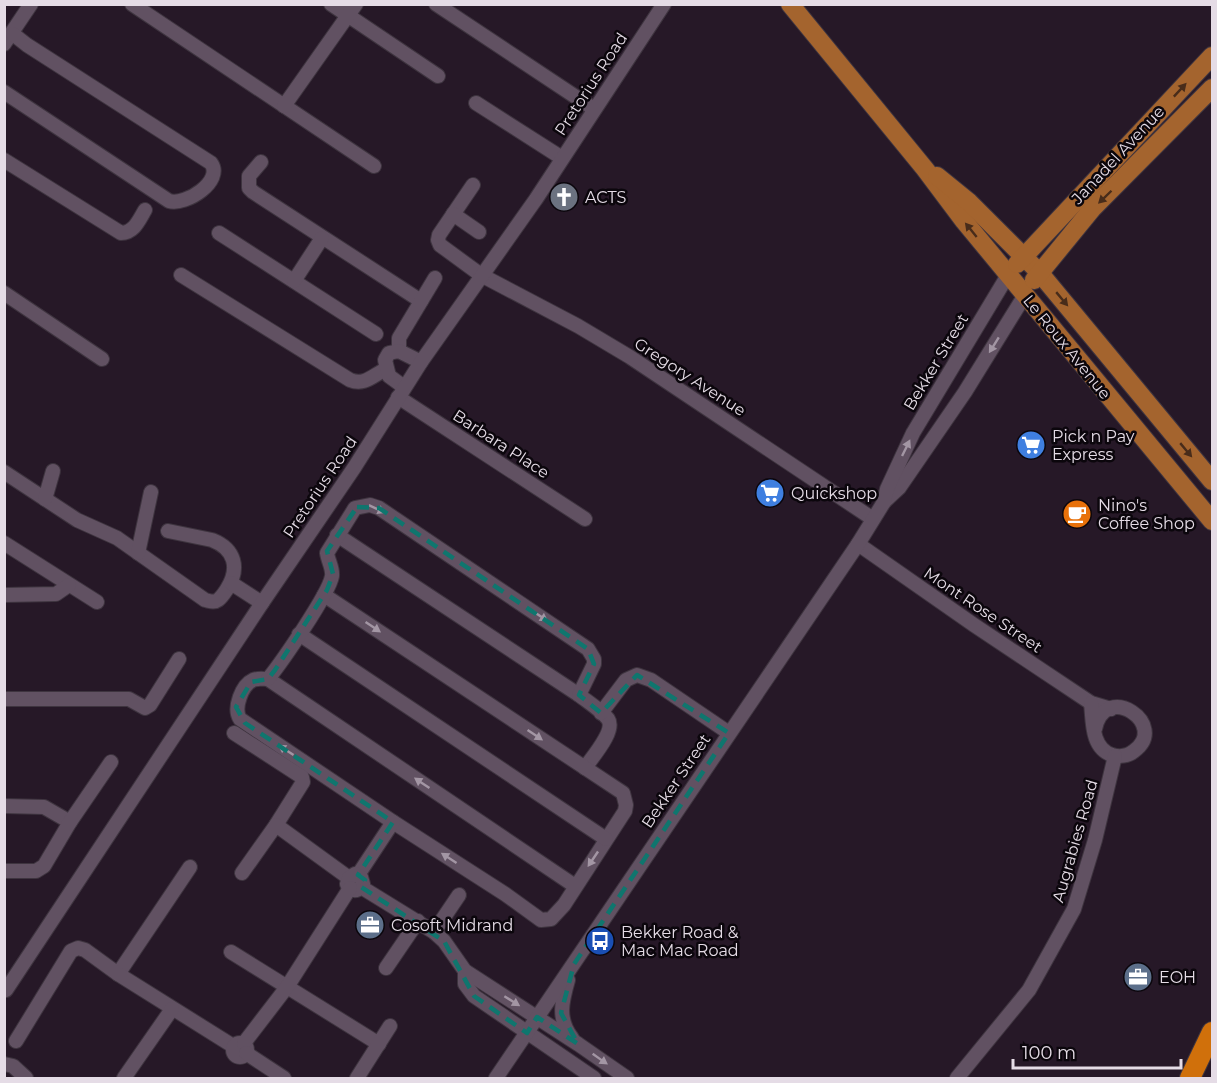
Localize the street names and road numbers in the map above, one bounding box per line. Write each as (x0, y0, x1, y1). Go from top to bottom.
street label: Pretorius Road (551, 29, 631, 139)
street label: Janadel Avenue (1067, 102, 1168, 209)
street label: Le Roux Avenue (1019, 291, 1115, 403)
street label: Bekker Street (900, 310, 973, 414)
street label: Gregory Avenue (631, 334, 749, 420)
street label: Barbara Place (449, 406, 553, 482)
street label: Pretorius Road (279, 433, 361, 541)
street label: Mont Rose Street (920, 563, 1046, 657)
street label: Bekker Street (638, 730, 715, 832)
street label: Augrabies Road (1048, 777, 1102, 905)

